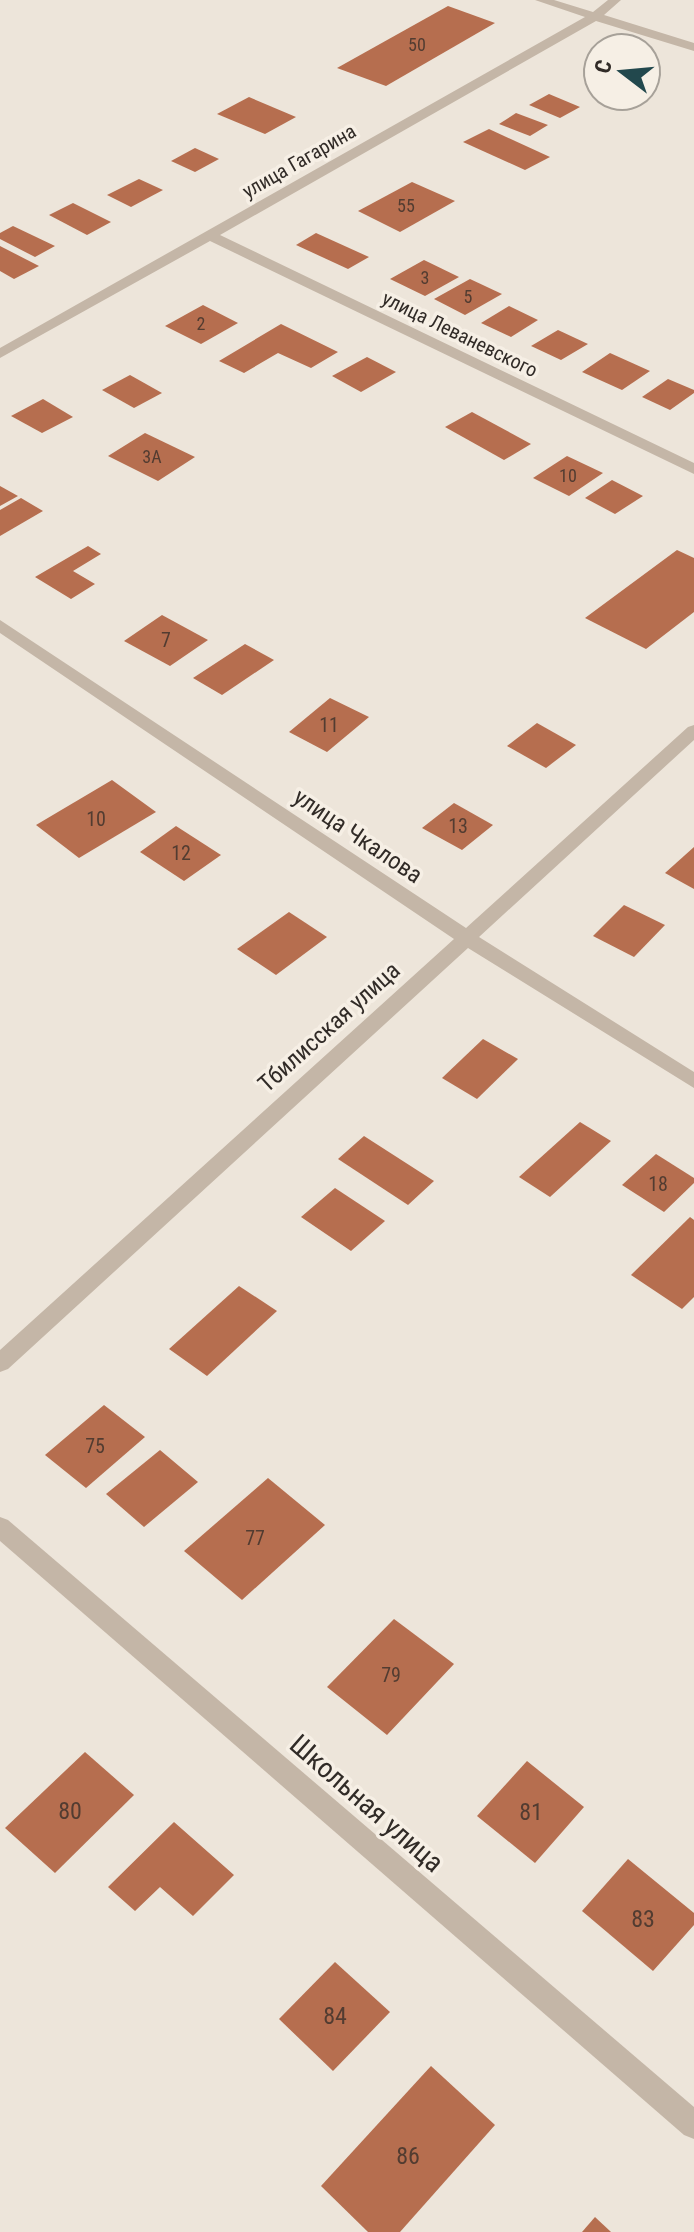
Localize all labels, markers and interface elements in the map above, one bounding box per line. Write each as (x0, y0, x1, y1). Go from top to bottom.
north arrow (582, 32, 662, 112)
house number: 50 (408, 34, 426, 55)
text: С (590, 57, 617, 76)
street label: улица Гагарина (238, 119, 360, 203)
house number: 55 (397, 195, 415, 216)
house number: 3 (421, 267, 429, 288)
street label: улица Леваневского (378, 286, 542, 382)
house number: 5 (464, 286, 473, 307)
house number: 2 (197, 313, 206, 334)
house number: 3А (142, 446, 162, 467)
house number: 10 (559, 465, 577, 486)
house number: 7 (161, 628, 171, 652)
house number: 11 (319, 713, 339, 737)
street label: улица Чкалова (288, 783, 428, 889)
house number: 10 (86, 807, 106, 831)
house number: 13 (448, 814, 468, 838)
house number: 12 (171, 841, 191, 865)
street label: Тбилисская улица (253, 956, 405, 1098)
house number: 18 (648, 1172, 668, 1196)
house number: 75 (85, 1434, 105, 1458)
house number: 77 (245, 1526, 265, 1550)
house number: 79 (381, 1663, 401, 1687)
street label: Школьная улица (283, 1728, 450, 1879)
house number: 80 (58, 1797, 82, 1825)
house number: 81 (519, 1798, 543, 1826)
house number: 83 (631, 1905, 655, 1933)
house number: 84 (323, 2002, 347, 2030)
house number: 86 (396, 2142, 420, 2170)

